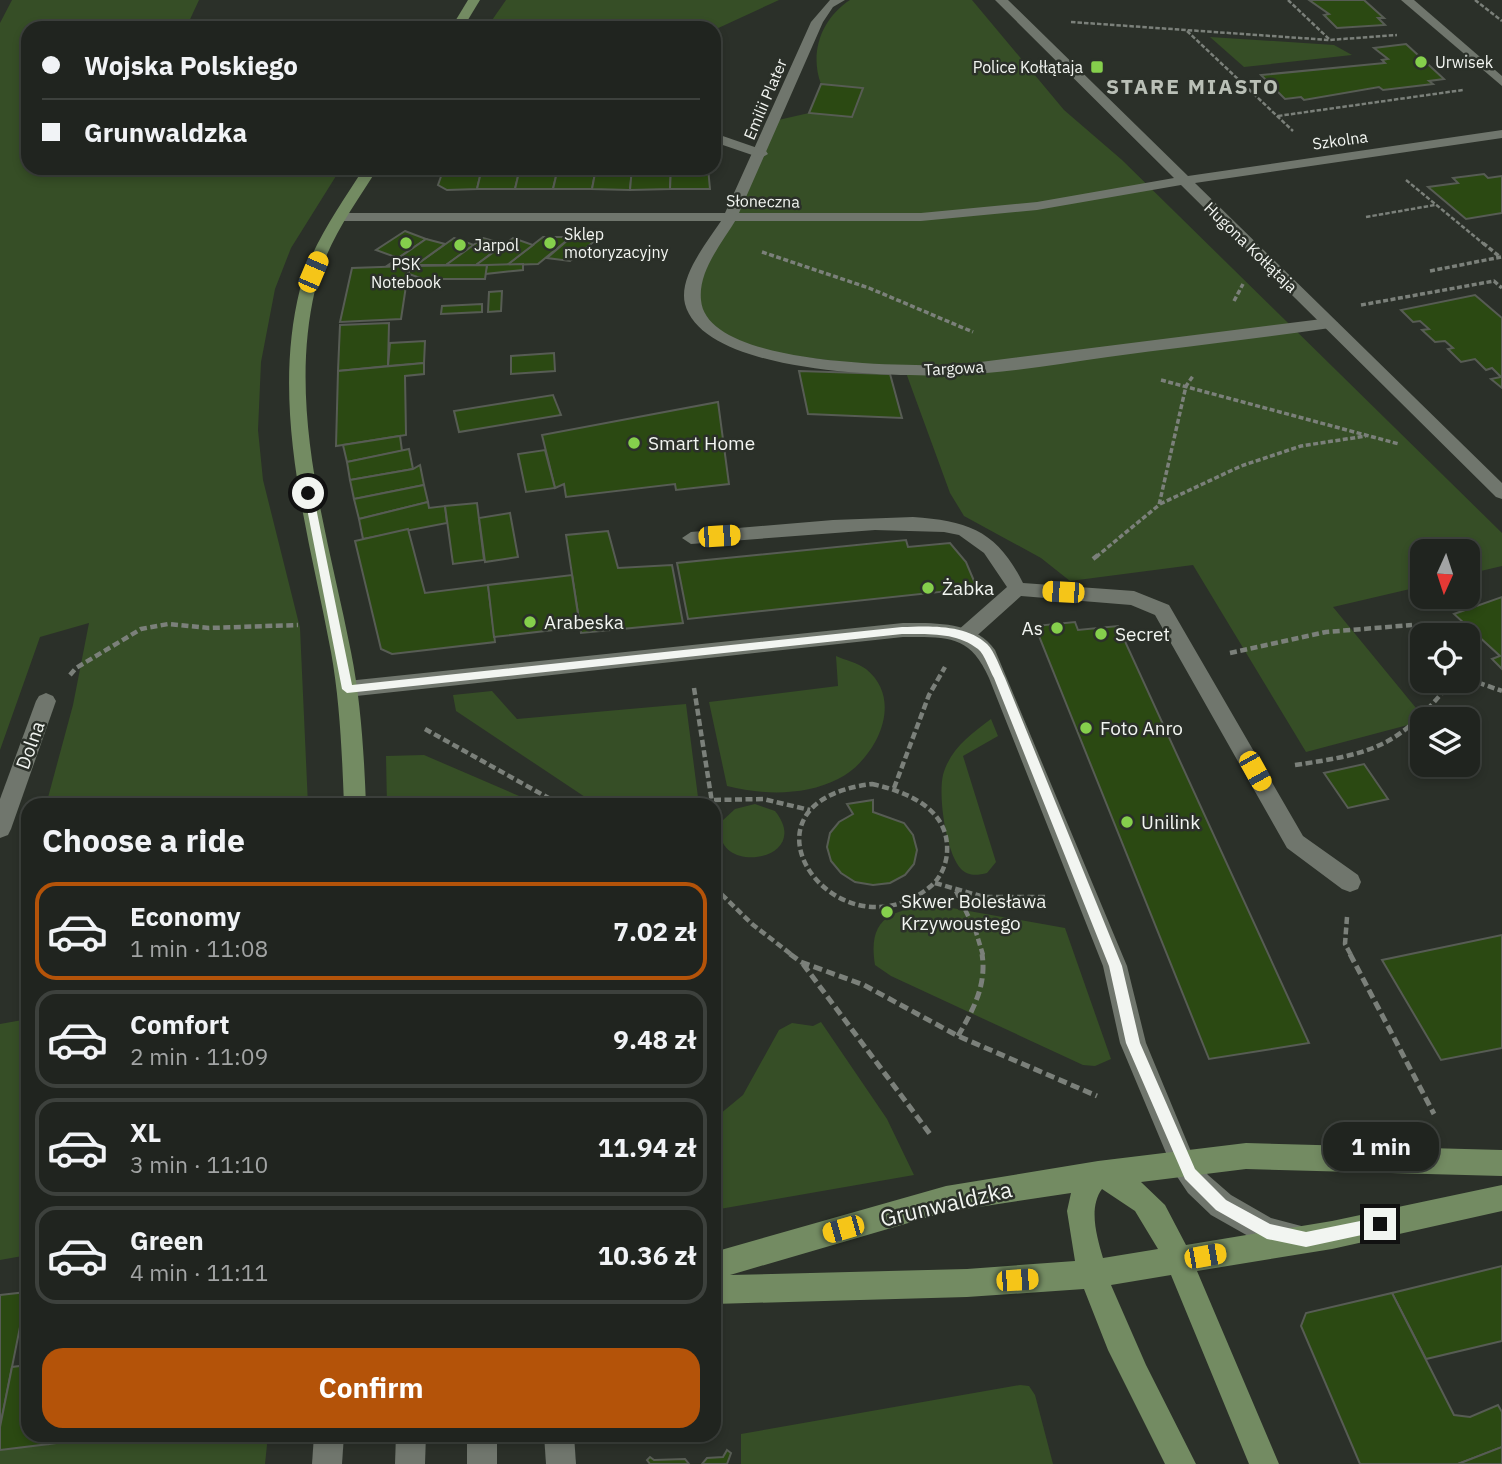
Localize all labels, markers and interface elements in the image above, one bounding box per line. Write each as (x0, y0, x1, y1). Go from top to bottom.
text: Wojska Polskiego (84, 48, 298, 82)
place label: Urwisek (1435, 52, 1494, 72)
marker: Urwisek (1413, 54, 1429, 70)
street label: Emilii Plater (739, 55, 791, 143)
place label: Police Kołłątaja (973, 57, 1083, 77)
marker: Police Kołłątaja (1089, 59, 1105, 75)
district label: STARE MIASTO (1106, 72, 1280, 100)
text: Grunwaldzka (84, 115, 247, 149)
street label: Szkolna (1311, 126, 1369, 154)
street label: Słoneczna (726, 190, 800, 212)
street label: Hugona Kołłątaja (1200, 197, 1302, 297)
place label: Sklep motoryzacyjny (564, 224, 668, 262)
marker: PSK Notebook (398, 235, 414, 251)
place label: Jarpol (474, 235, 519, 255)
marker: Sklep motoryzacyjny (542, 235, 558, 251)
marker: Jarpol (452, 237, 468, 253)
car (296, 249, 331, 295)
place label: PSK Notebook (371, 254, 442, 292)
street label: Targowa (924, 356, 985, 380)
place label: Smart Home (648, 431, 755, 455)
marker: Smart Home (626, 435, 642, 451)
route start (292, 477, 324, 509)
car (698, 524, 741, 548)
north arrow (1410, 539, 1480, 609)
map controls (1410, 539, 1480, 777)
place label: Żabka (942, 576, 994, 600)
marker: Żabka (920, 580, 936, 596)
car (1042, 580, 1085, 604)
place label: Arabeska (544, 610, 624, 634)
marker: Arabeska (522, 614, 538, 630)
place label: As (1022, 616, 1043, 640)
marker: As (1049, 620, 1065, 636)
place label: Secret (1115, 622, 1170, 646)
button: locate (1410, 623, 1480, 693)
marker: Secret (1093, 626, 1109, 642)
button: layers (1410, 707, 1480, 777)
place label: Foto Anro (1100, 716, 1183, 740)
street label: Dolna (10, 718, 50, 772)
marker: Foto Anro (1078, 720, 1094, 736)
car (1236, 748, 1275, 794)
place label: Unilink (1141, 810, 1200, 834)
marker: Unilink (1119, 814, 1135, 830)
text: Choose a ride (42, 819, 245, 861)
place label: Skwer Bolesława Krzywoustego (901, 889, 1046, 935)
text: Economy (130, 899, 241, 933)
icon: car (46, 900, 109, 963)
marker: Skwer Bolesława Krzywoustego (879, 904, 895, 920)
text: 7.02 zł (613, 914, 696, 948)
text: 1 min · 11:08 (130, 933, 268, 963)
text: Comfort (130, 1007, 229, 1041)
icon: car (46, 1008, 109, 1071)
text: 9.48 zł (613, 1022, 696, 1056)
text: 2 min · 11:09 (130, 1041, 268, 1071)
text: XL (130, 1115, 161, 1149)
icon: car (46, 1116, 109, 1179)
callout: 1 min (1322, 1122, 1438, 1172)
text: 11.94 zł (598, 1130, 696, 1164)
text: 1 min (1351, 1131, 1411, 1161)
text: 3 min · 11:10 (130, 1149, 268, 1179)
street label: Grunwaldzka (877, 1173, 1015, 1233)
route end (1364, 1208, 1396, 1240)
car (820, 1213, 867, 1245)
text: Green (130, 1223, 204, 1257)
icon: car (46, 1224, 109, 1287)
text: 10.36 zł (598, 1238, 696, 1272)
car (1183, 1242, 1228, 1270)
text: 4 min · 11:11 (130, 1257, 268, 1287)
car (996, 1268, 1039, 1292)
button: Confirm (42, 1348, 700, 1428)

